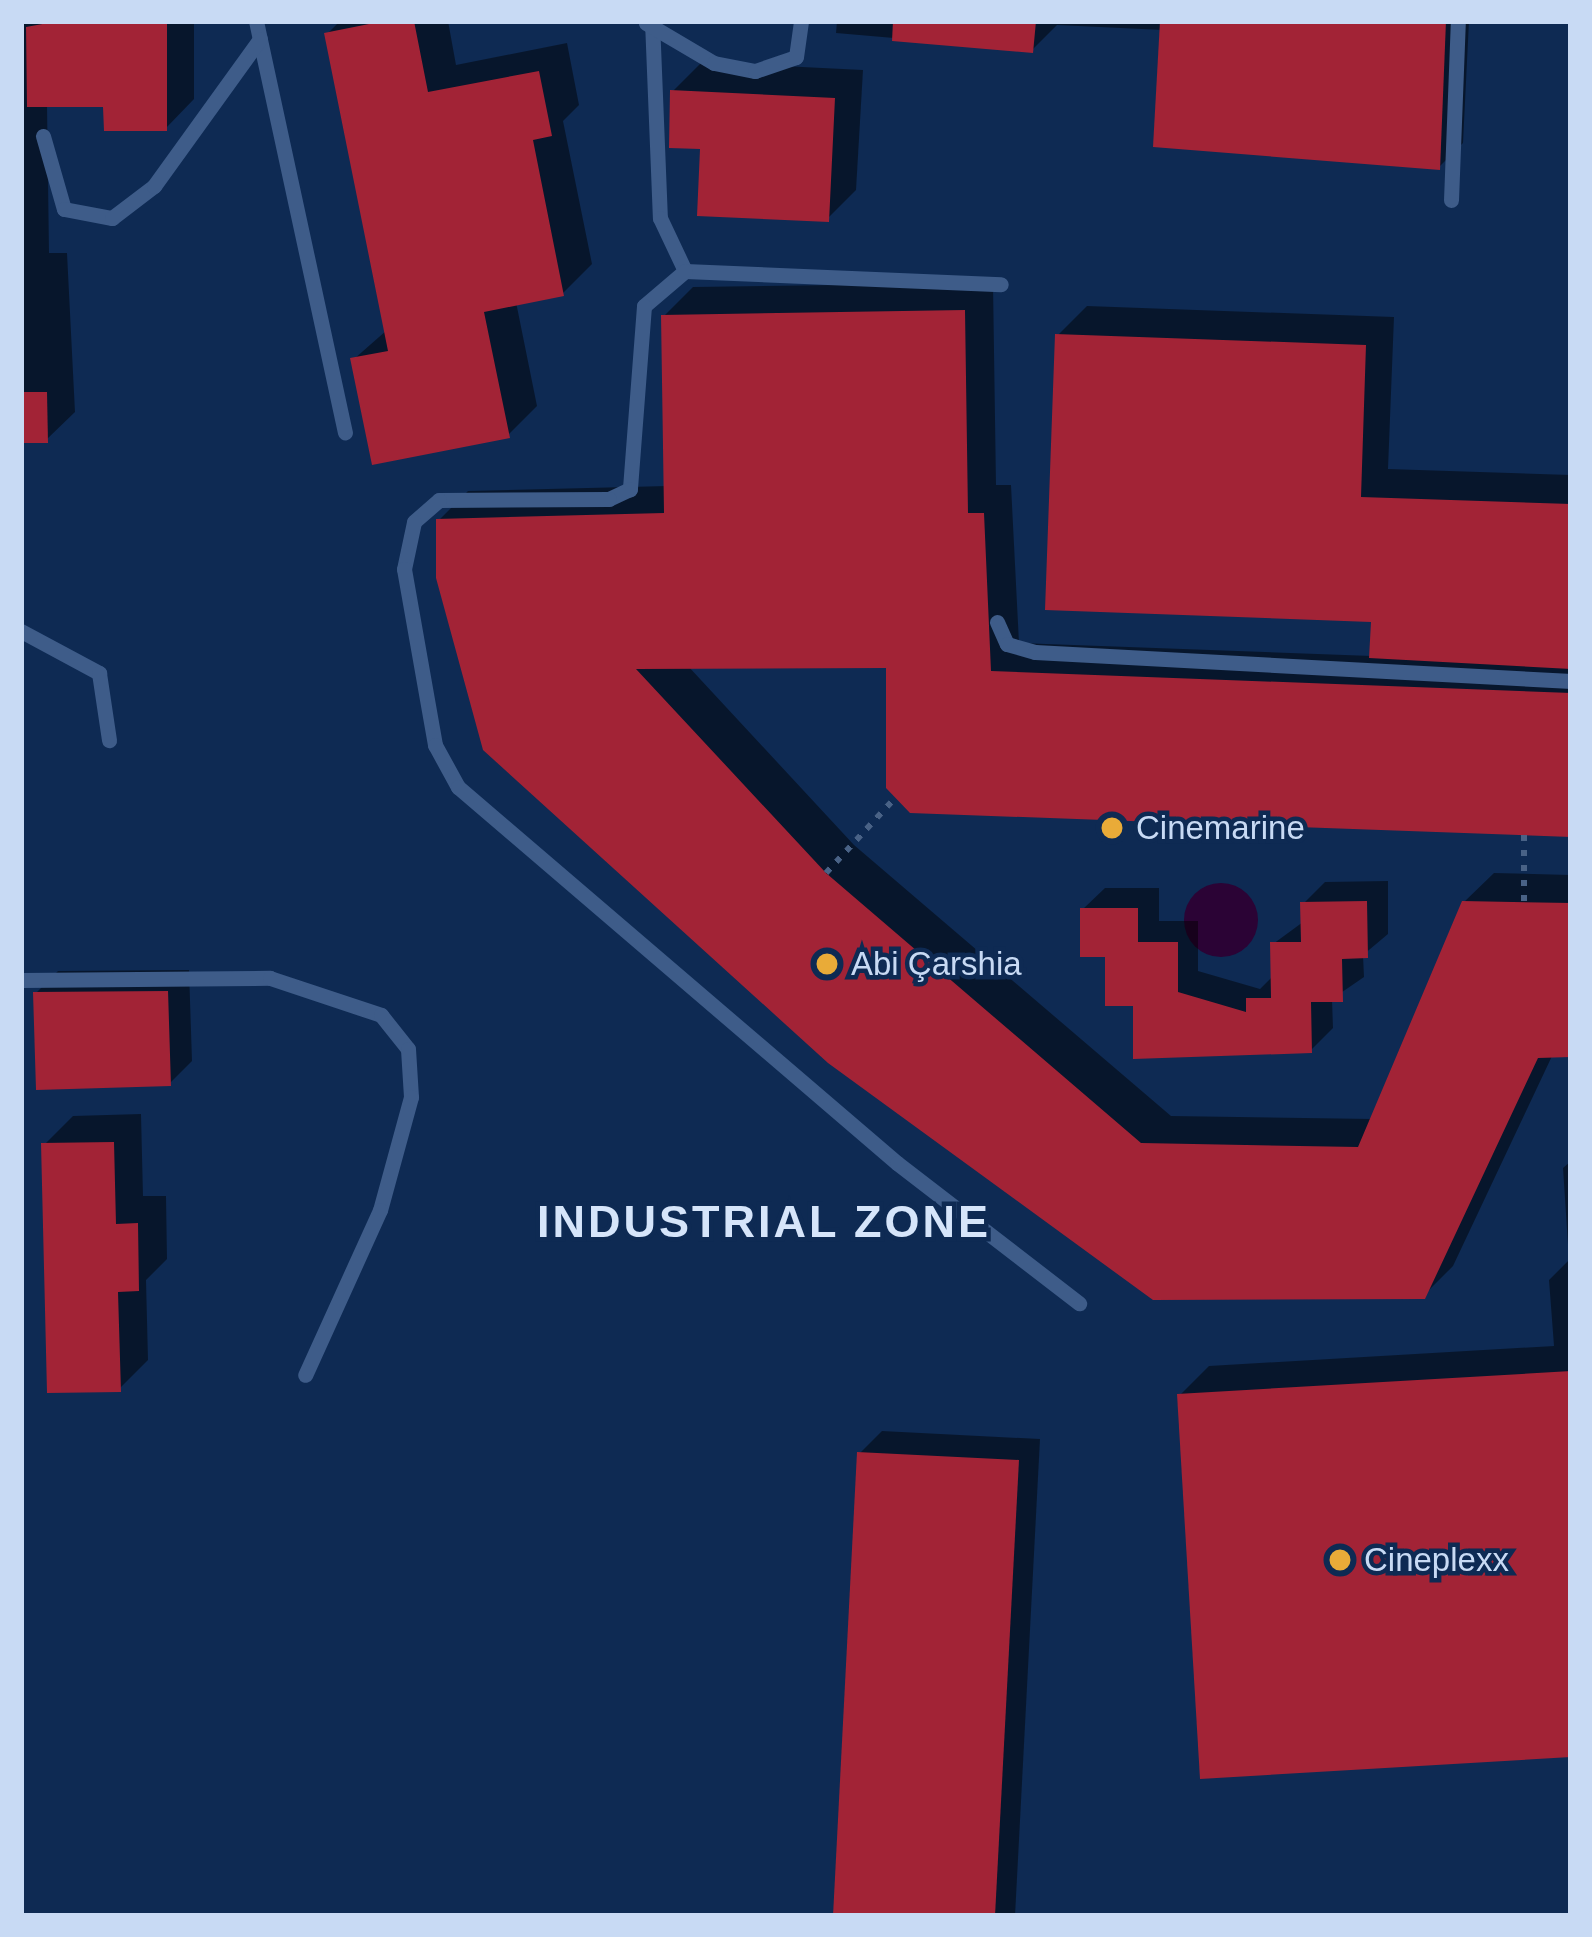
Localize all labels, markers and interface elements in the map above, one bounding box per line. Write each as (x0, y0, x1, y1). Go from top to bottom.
place label: Cinemarine (1136, 808, 1305, 848)
marker: Cinemarine (1099, 815, 1125, 841)
place label: Abi Çarshia (851, 944, 1022, 984)
marker: Abi Çarshia (814, 951, 840, 977)
district label: INDUSTRIAL ZONE (537, 1195, 991, 1249)
place label: Cineplexx (1364, 1540, 1509, 1580)
marker: Cineplexx (1327, 1547, 1353, 1573)

